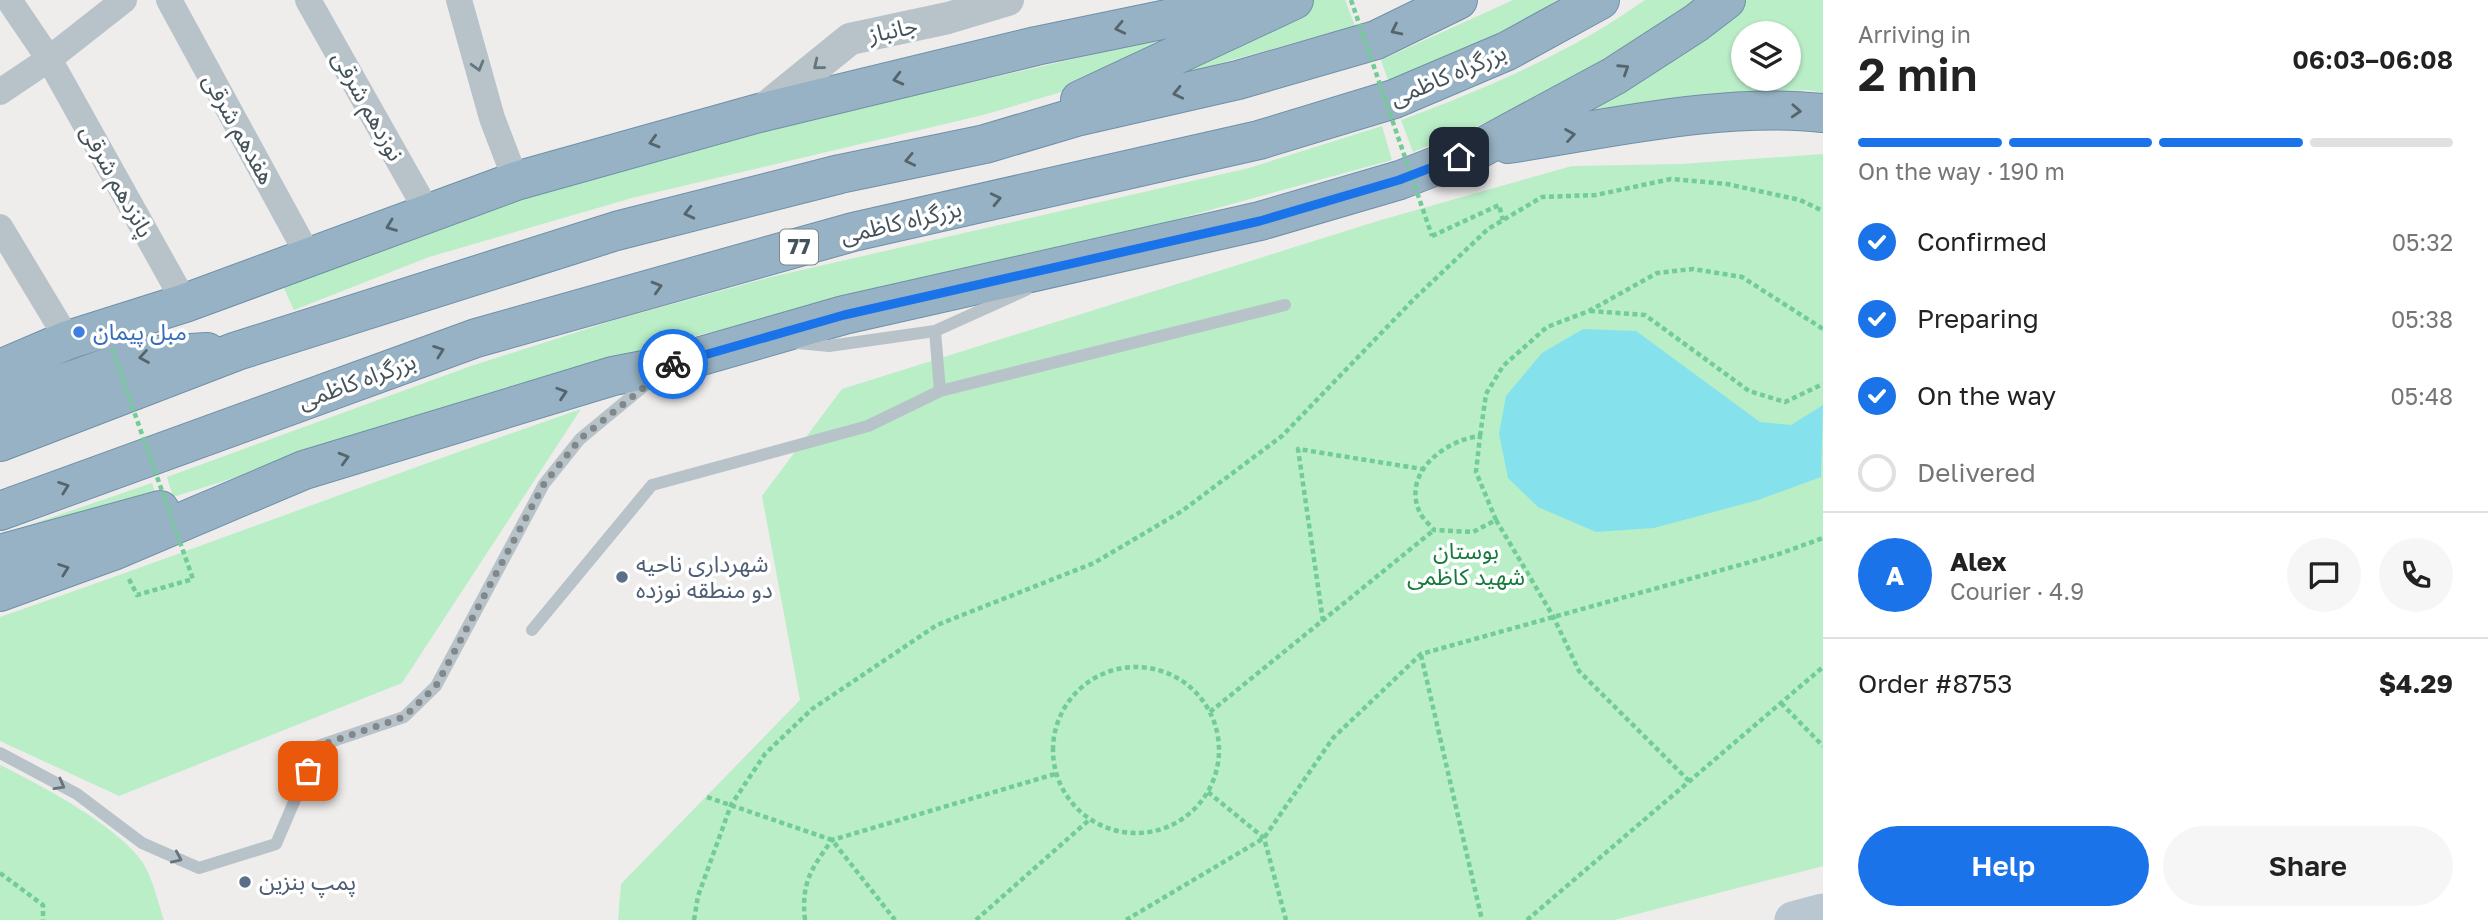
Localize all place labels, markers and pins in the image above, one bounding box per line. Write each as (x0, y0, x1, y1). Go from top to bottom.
pin (1429, 127, 1489, 187)
place label: مبل پیمان (93, 317, 187, 347)
marker: مبل پیمان (71, 324, 87, 340)
place label: شهرداری ناحیه دو منطقه نوزده (636, 549, 773, 604)
marker: شهرداری ناحیه دو منطقه نوزده (614, 569, 630, 585)
pin (278, 741, 338, 801)
place label: پمپ بنزین (259, 867, 356, 898)
marker: پمپ بنزین (237, 874, 253, 890)

